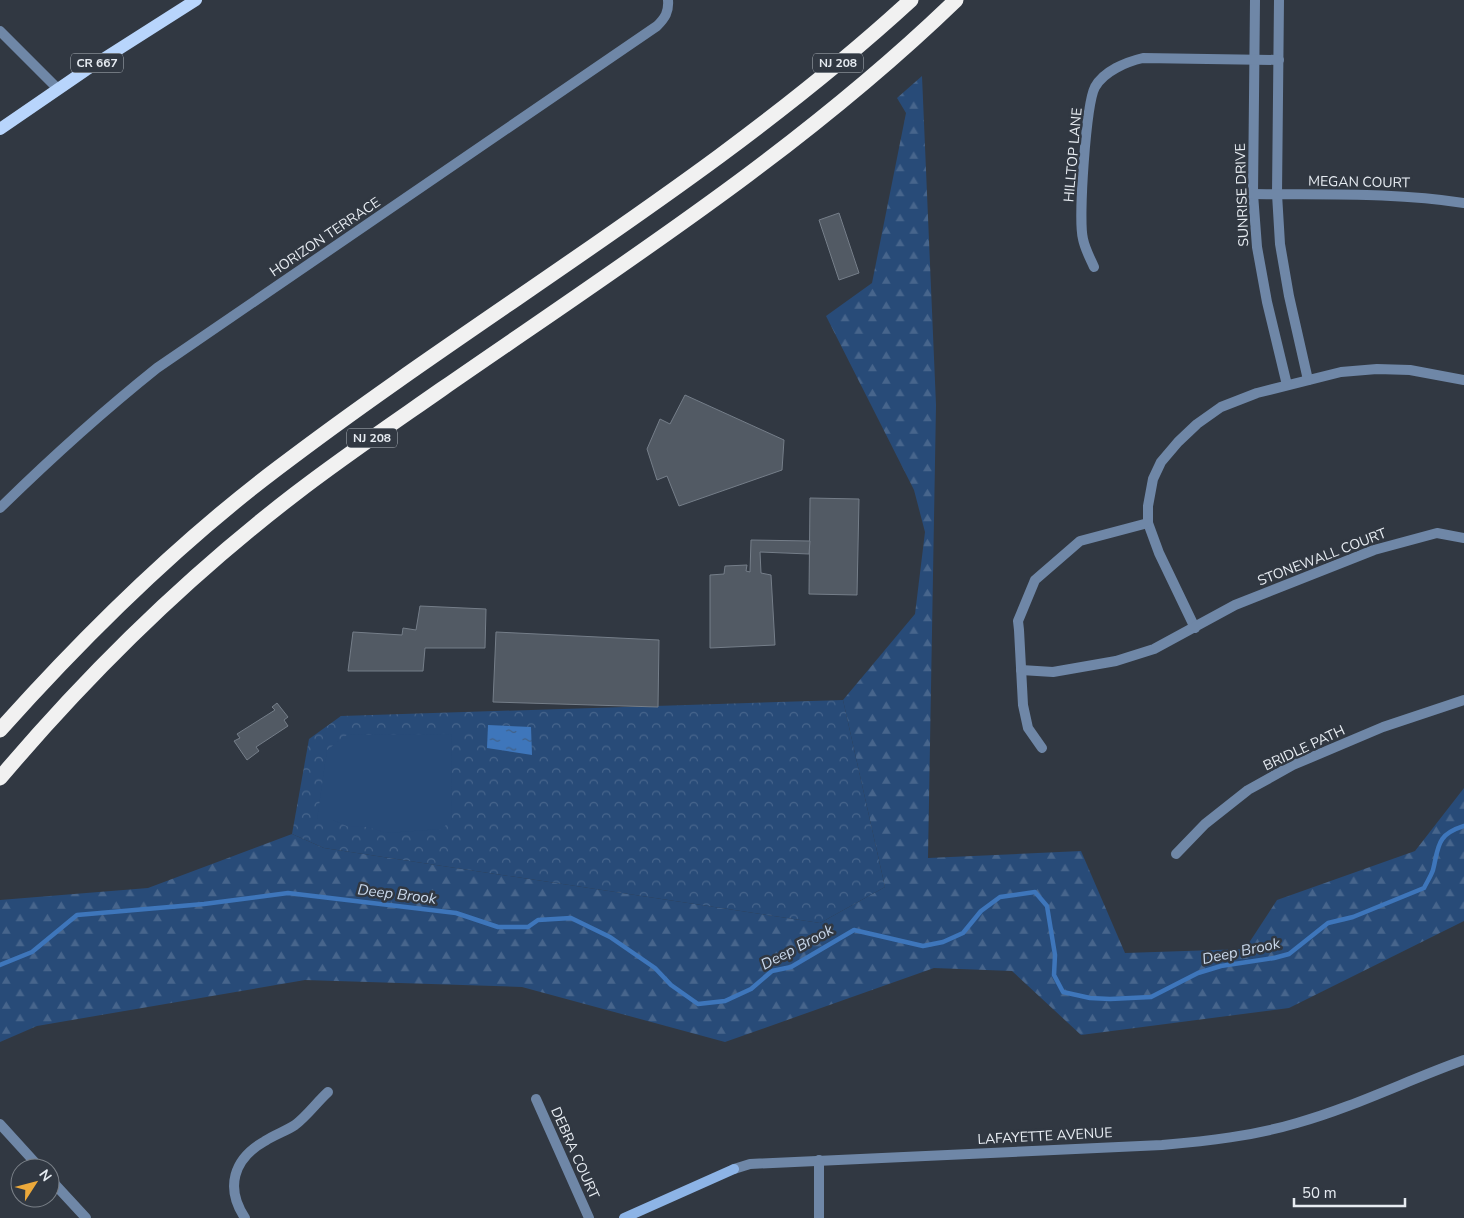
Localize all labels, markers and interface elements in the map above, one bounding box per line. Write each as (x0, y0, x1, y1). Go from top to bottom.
road number: CR 667 (71, 54, 123, 72)
road number: NJ 208 (813, 54, 863, 72)
street label: HILLTOP LANE (1059, 107, 1087, 203)
street label: SUNRISE DRIVE (1231, 143, 1253, 247)
street label: MEGAN COURT (1308, 172, 1411, 192)
street label: HORIZON TERRACE (266, 193, 384, 281)
road number: NJ 208 (347, 428, 397, 448)
street label: STONEWALL COURT (1255, 523, 1390, 590)
street label: BRIDLE PATH (1260, 721, 1348, 775)
water label: Deep Brook (356, 879, 438, 909)
water label: Deep Brook (757, 919, 837, 974)
water label: Deep Brook (1200, 933, 1282, 969)
street label: DEBRA COURT (546, 1104, 604, 1202)
street label: LAFAYETTE AVENUE (977, 1123, 1113, 1149)
north arrow (10, 1158, 60, 1208)
text: N (34, 1166, 56, 1185)
scale bar (1294, 1176, 1405, 1208)
text: 50 m (1302, 1183, 1337, 1203)

